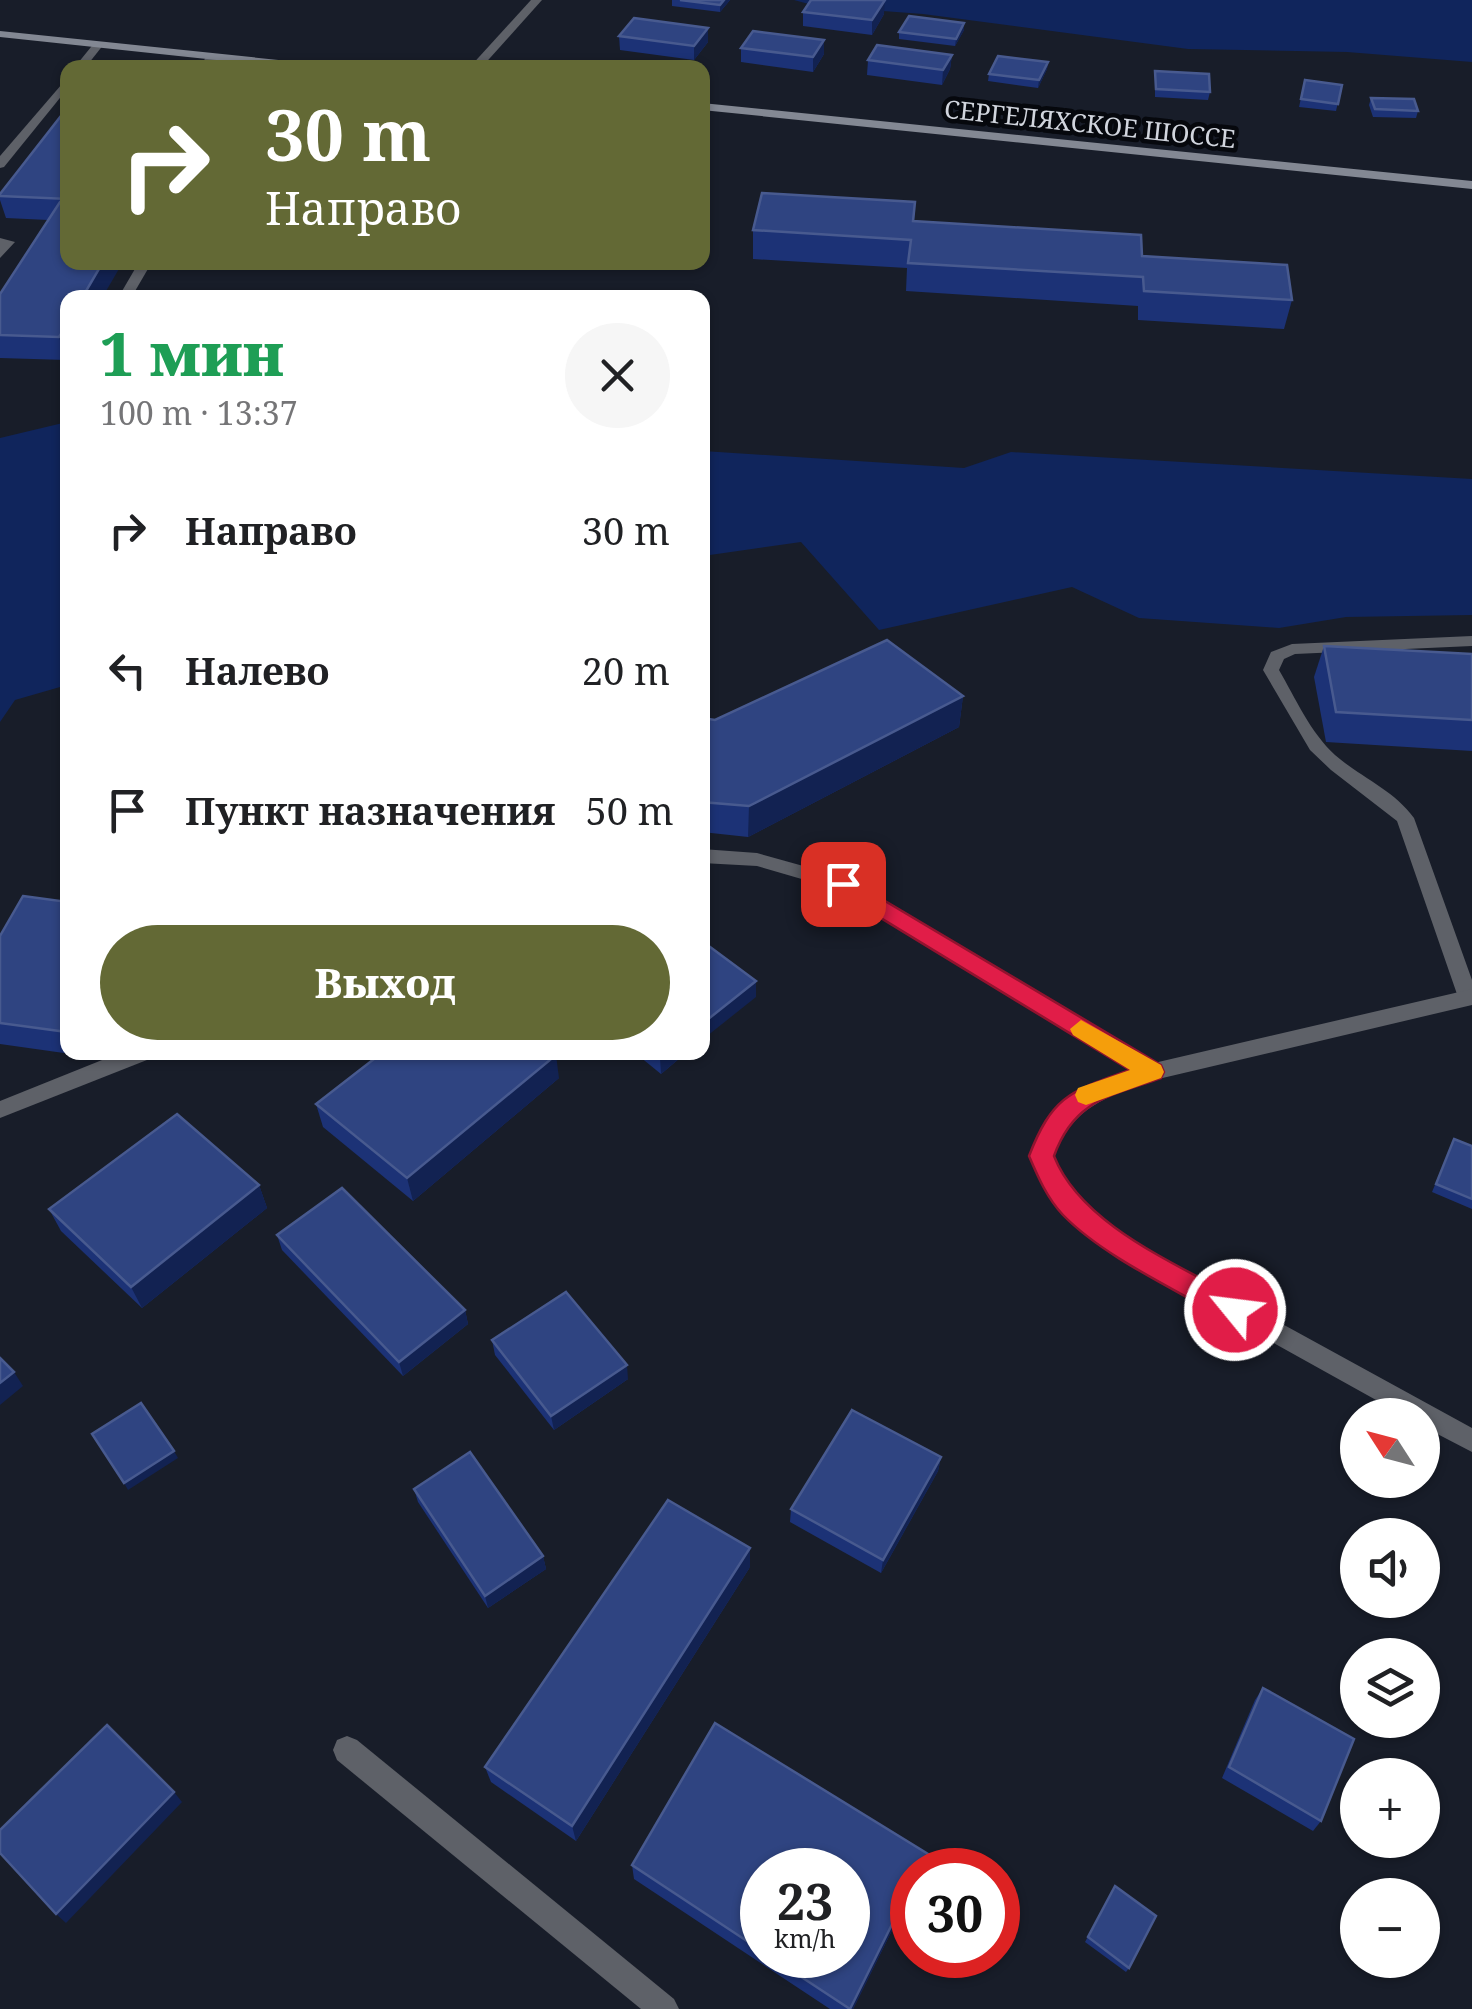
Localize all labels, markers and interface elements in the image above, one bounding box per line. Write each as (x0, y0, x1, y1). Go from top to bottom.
text: 30 m (265, 86, 431, 182)
street label: СЕРГЕЛЯХСКОЕ ШОССЕ (943, 91, 1237, 155)
icon: right (100, 100, 230, 230)
text: Направо (265, 177, 461, 238)
text: 1 мин (100, 312, 284, 394)
button: close (565, 323, 670, 428)
text: 100 m · 13:37 (100, 391, 298, 434)
icon: right (100, 503, 155, 558)
text: Направо (185, 504, 357, 556)
text: 30 m (582, 504, 670, 556)
icon: left (100, 643, 155, 698)
text: Налево (185, 644, 330, 696)
text: 20 m (582, 644, 670, 696)
icon: arrive (100, 783, 155, 838)
text: Пункт назначения (185, 784, 555, 836)
text: 50 m (585, 784, 674, 836)
pin (801, 842, 886, 927)
icon: arrive (816, 857, 871, 912)
button: Выход (100, 925, 670, 1040)
position arrow (1183, 1258, 1287, 1362)
north arrow (1340, 1398, 1440, 1498)
map controls (1340, 1398, 1440, 1978)
button: sound (1340, 1518, 1440, 1618)
button: layers (1340, 1638, 1440, 1738)
button: + (1340, 1758, 1440, 1858)
speed limit sign: 30 (890, 1848, 1020, 1978)
text: 23 (777, 1867, 833, 1935)
button: − (1340, 1878, 1440, 1978)
text: km/h (774, 1921, 836, 1955)

